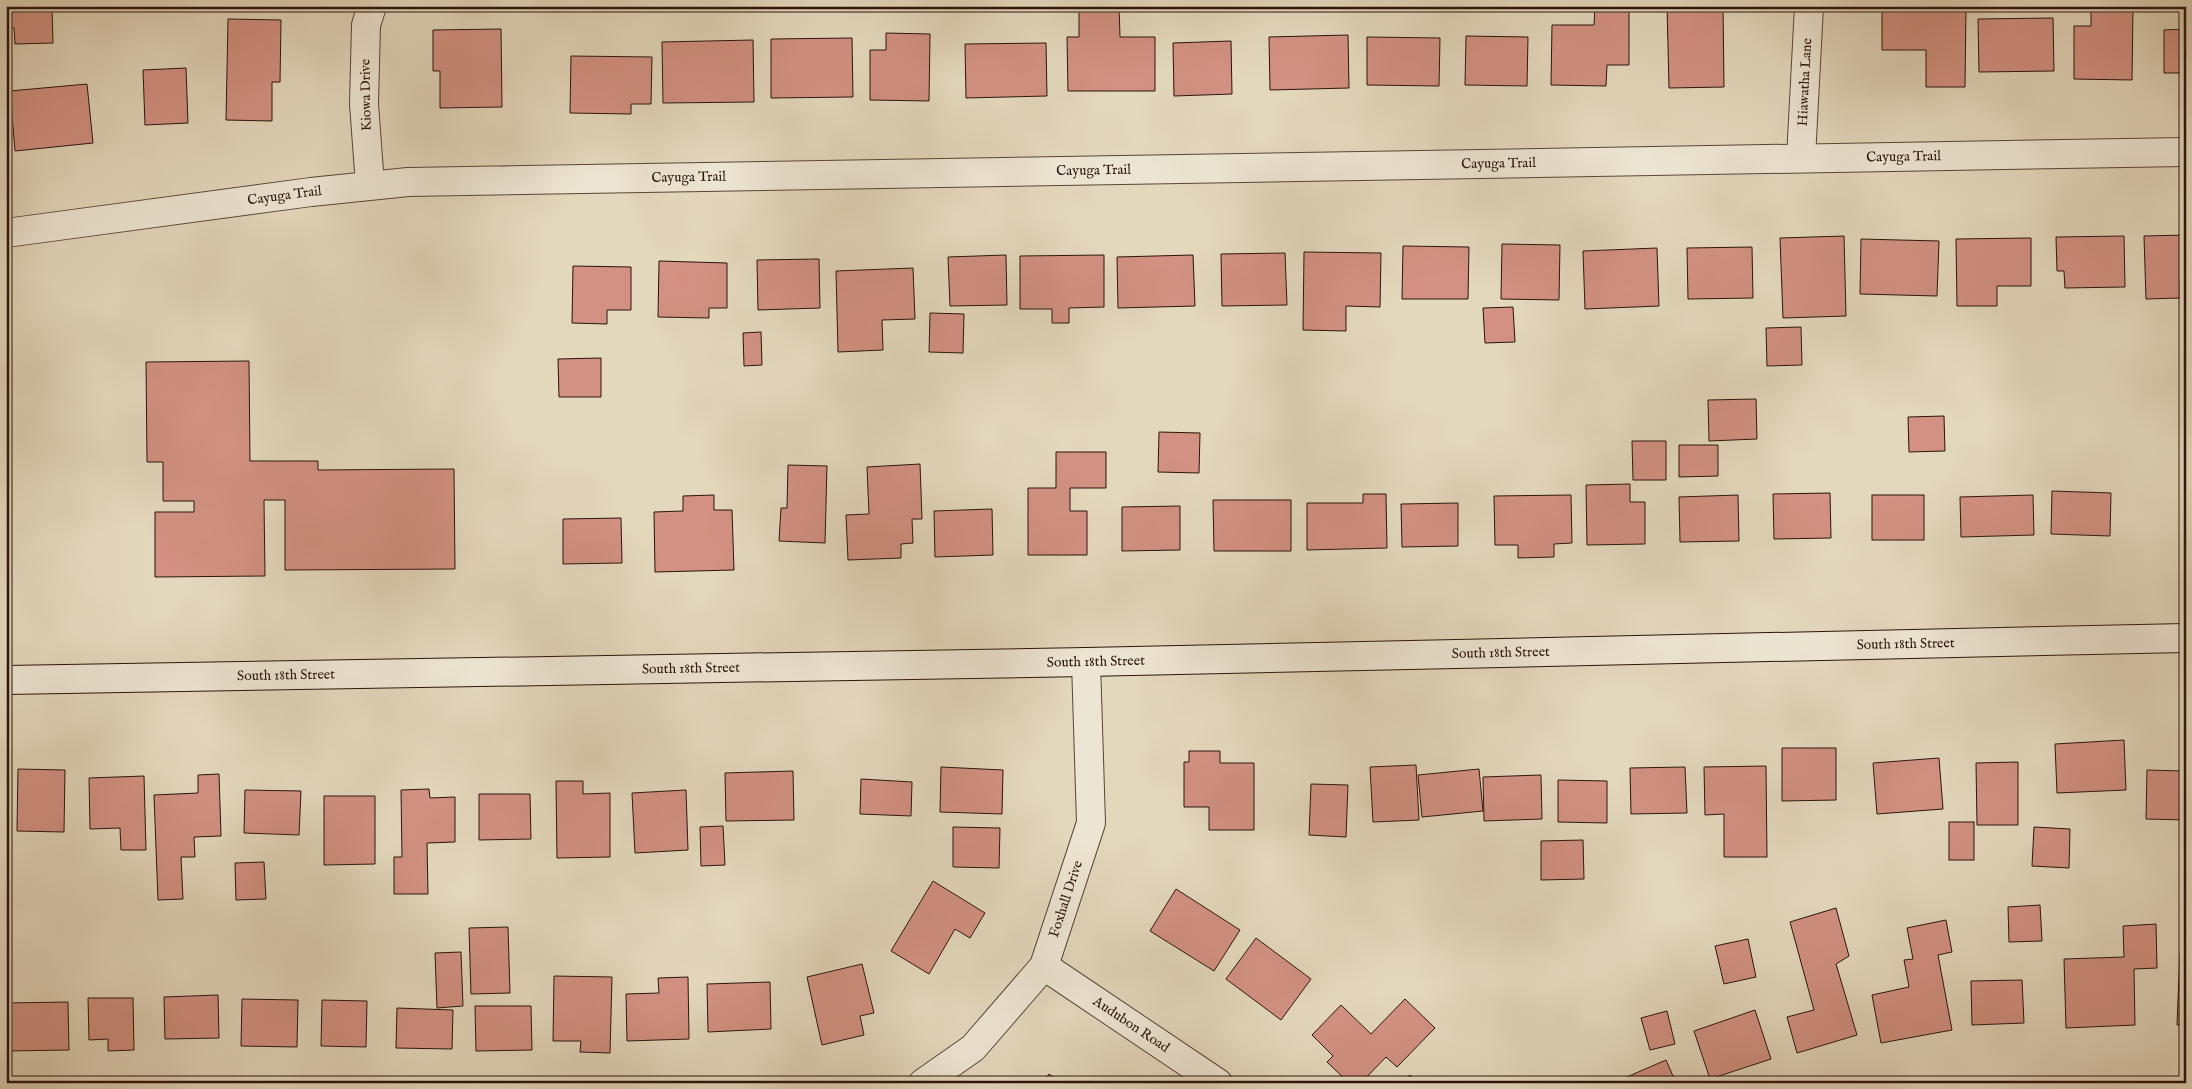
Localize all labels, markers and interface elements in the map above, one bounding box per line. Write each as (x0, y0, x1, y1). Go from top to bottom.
street label: Hiawatha Lane (1794, 37, 1816, 127)
street label: Kiowa Drive (356, 58, 376, 131)
street label: Cayuga Trail (1866, 147, 1941, 166)
street label: Cayuga Trail (1461, 154, 1536, 173)
street label: Cayuga Trail (1056, 161, 1131, 180)
street label: Cayuga Trail (651, 168, 726, 187)
street label: Cayuga Trail (246, 182, 323, 209)
street label: South 18th Street (1856, 634, 1955, 654)
street label: South 18th Street (1451, 643, 1550, 663)
street label: South 18th Street (1047, 652, 1145, 672)
street label: South 18th Street (642, 659, 740, 678)
street label: South 18th Street (237, 666, 335, 685)
street label: Foxhall Drive (1045, 858, 1087, 940)
street label: Audubon Road (1088, 992, 1173, 1057)

